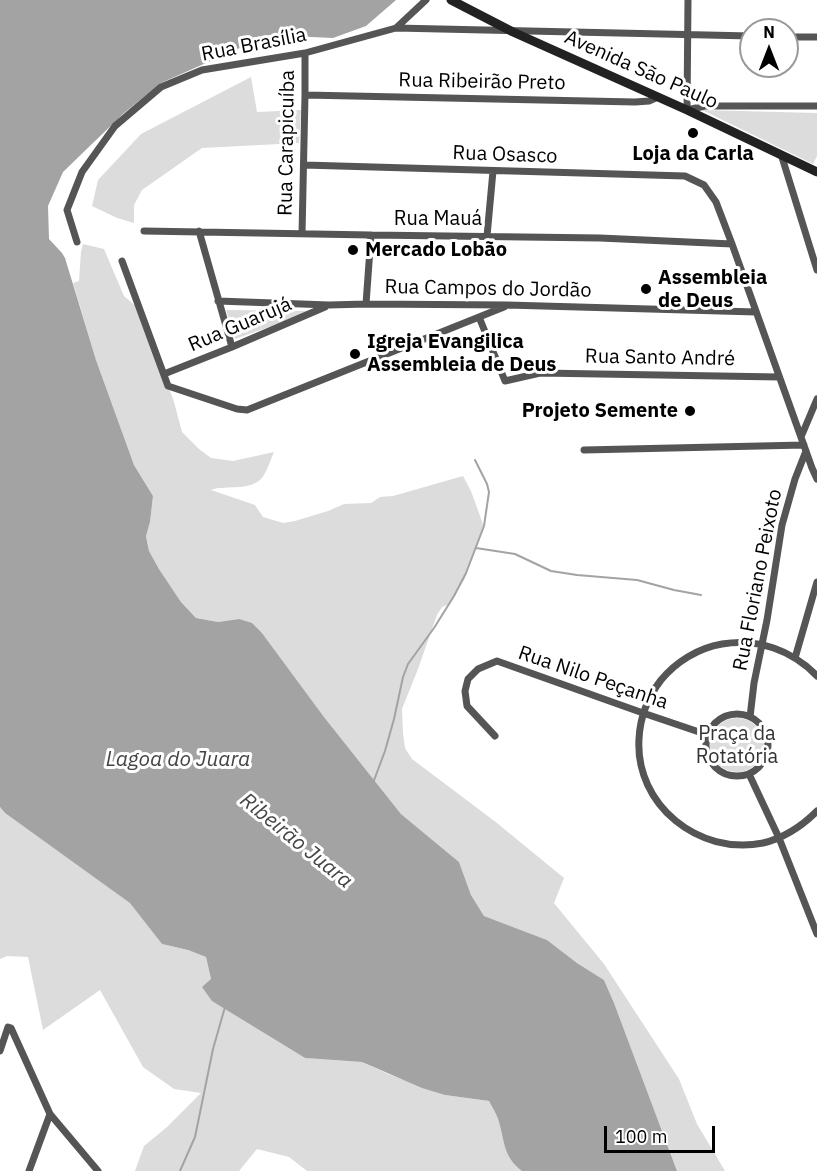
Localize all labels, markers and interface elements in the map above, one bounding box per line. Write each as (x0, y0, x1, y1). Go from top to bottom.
north arrow (739, 18, 799, 78)
text: N (763, 22, 775, 42)
street label: Rua Brasília (199, 23, 309, 67)
street label: Avenida São Paulo (561, 25, 721, 115)
street label: Rua Ribeirão Preto (398, 69, 566, 95)
street label: Rua Carapicuíba (274, 70, 300, 216)
marker: Loja da Carla (686, 126, 700, 140)
street label: Rua Osasco (452, 141, 558, 169)
place label: Loja da Carla (632, 142, 754, 166)
street label: Rua Mauá (394, 207, 482, 231)
place label: Mercado Lobão (365, 238, 507, 262)
marker: Mercado Lobão (346, 243, 360, 257)
place label: Assembleia de Deus (658, 266, 767, 313)
street label: Rua Campos do Jordão (384, 275, 592, 303)
marker: Assembleia de Deus (639, 282, 653, 296)
street label: Rua Guarujá (185, 292, 295, 358)
place label: Igreja Evangilica Assembleia de Deus (367, 330, 556, 377)
street label: Rua Santo André (585, 345, 735, 371)
marker: Igreja Evangilica Assembleia de Deus (348, 347, 362, 361)
place label: Projeto Semente (522, 399, 678, 423)
marker: Projeto Semente (683, 404, 697, 418)
street label: Rua Floriano Peixoto (729, 487, 787, 673)
street label: Rua Nilo Peçanha (515, 641, 671, 715)
park label: Praça da Rotatória (696, 722, 778, 769)
water label: Lagoa do Juara (106, 747, 250, 773)
water label: Ribeirão Juara (235, 788, 357, 894)
scale bar (607, 1114, 718, 1152)
text: 100 m (615, 1125, 667, 1148)

